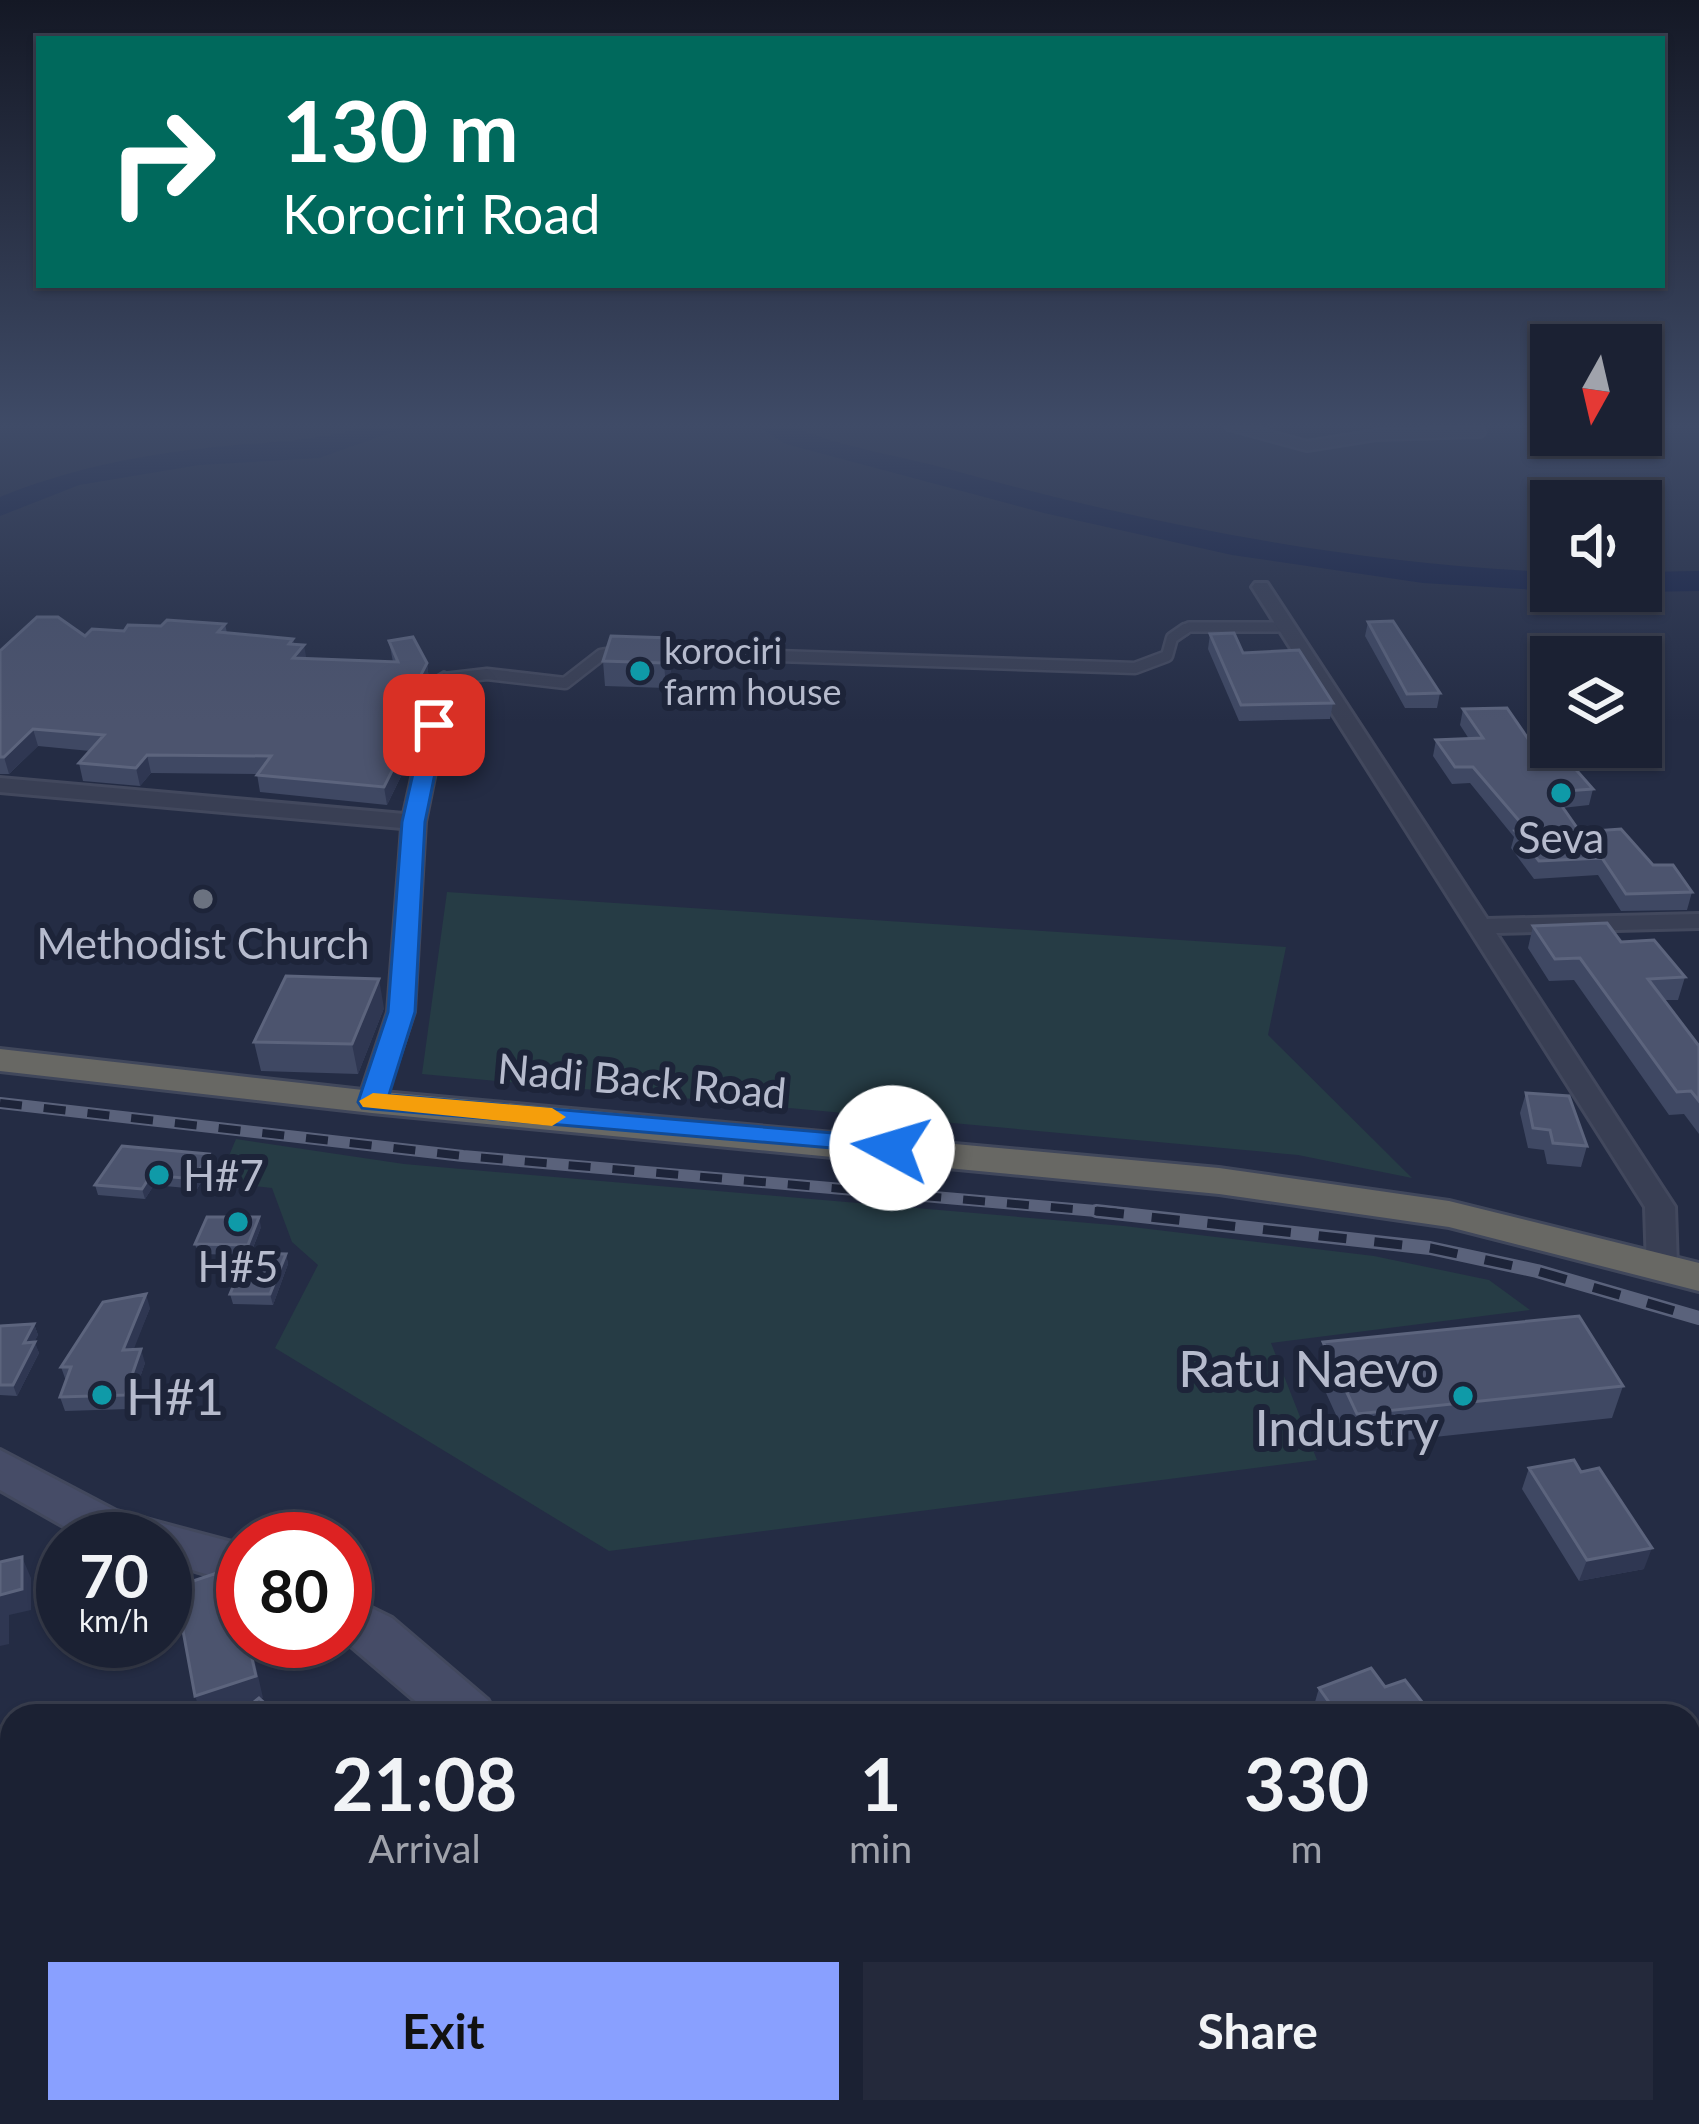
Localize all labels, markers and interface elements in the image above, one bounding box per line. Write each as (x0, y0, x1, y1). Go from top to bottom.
text: 130 m (282, 79, 519, 180)
icon: right (84, 84, 240, 240)
text: Korociri Road (282, 181, 600, 246)
north arrow (1530, 324, 1662, 456)
map controls (1530, 324, 1662, 768)
button: sound (1530, 480, 1662, 612)
place label: korociri farm house (664, 628, 842, 713)
button: layers (1530, 636, 1662, 768)
marker: korociri farm house (627, 658, 653, 684)
pin (383, 674, 485, 776)
icon: arrive (401, 692, 467, 758)
marker: Seva (1548, 780, 1574, 806)
place label: Seva (1518, 812, 1604, 862)
marker: Methodist Church (190, 886, 216, 912)
place label: Methodist Church (36, 918, 370, 968)
street label: Nadi Back Road (496, 1042, 788, 1118)
position arrow (829, 1085, 955, 1211)
place label: H#7 (183, 1150, 264, 1200)
marker: H#7 (146, 1162, 172, 1188)
marker: H#5 (225, 1209, 251, 1235)
place label: H#5 (198, 1241, 278, 1291)
place label: Ratu Naevo Industry (1178, 1337, 1439, 1457)
place label: H#1 (126, 1365, 224, 1426)
marker: H#1 (89, 1382, 115, 1408)
marker: Ratu Naevo Industry (1450, 1383, 1476, 1409)
speed limit sign: 80 (216, 1512, 372, 1668)
text: 70 (79, 1539, 149, 1611)
text: km/h (79, 1602, 149, 1638)
text: 21:08 (332, 1740, 517, 1826)
text: 1 (860, 1740, 902, 1826)
text: 330 (1244, 1740, 1369, 1826)
text: Arrival (368, 1825, 481, 1871)
text: min (849, 1825, 912, 1871)
text: m (1291, 1825, 1323, 1871)
button: Exit (48, 1962, 839, 2100)
button: Share (863, 1962, 1653, 2100)

